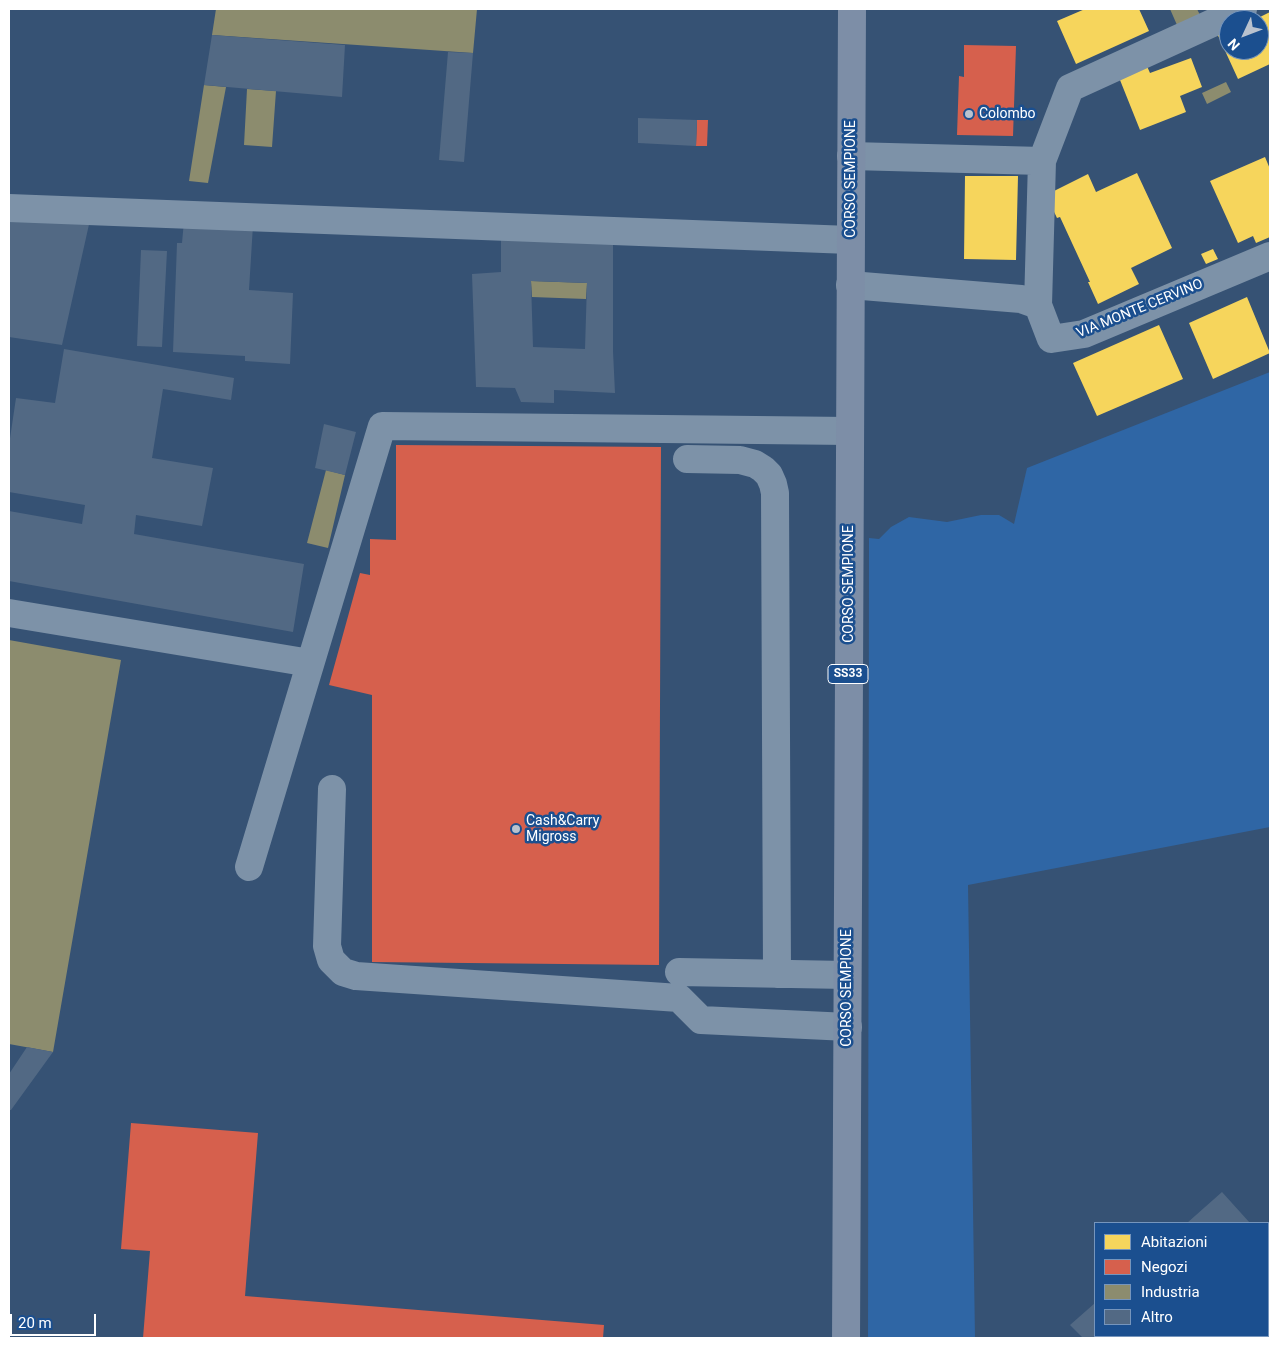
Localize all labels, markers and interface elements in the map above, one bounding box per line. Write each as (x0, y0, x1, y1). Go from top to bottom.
north arrow (1219, 10, 1269, 60)
text: N (1225, 35, 1243, 54)
place label: Colombo (979, 106, 1036, 122)
marker: Colombo (963, 108, 975, 120)
street label: CORSO SEMPIONE (843, 120, 859, 238)
street label: VIA MONTE CERVINO (1074, 276, 1206, 342)
street label: CORSO SEMPIONE (841, 525, 857, 643)
road number: SS33 (828, 664, 868, 684)
place label: Cash&Carry Migross (526, 813, 599, 846)
marker: Cash&Carry Migross (510, 823, 522, 835)
street label: CORSO SEMPIONE (839, 929, 855, 1047)
legend (1094, 1222, 1269, 1337)
text: Abitazioni (1141, 1233, 1208, 1251)
text: Negozi (1141, 1258, 1188, 1276)
text: Industria (1141, 1283, 1200, 1301)
scale bar (12, 1304, 99, 1336)
text: Altro (1141, 1308, 1173, 1326)
text: 20 m (18, 1314, 52, 1332)

